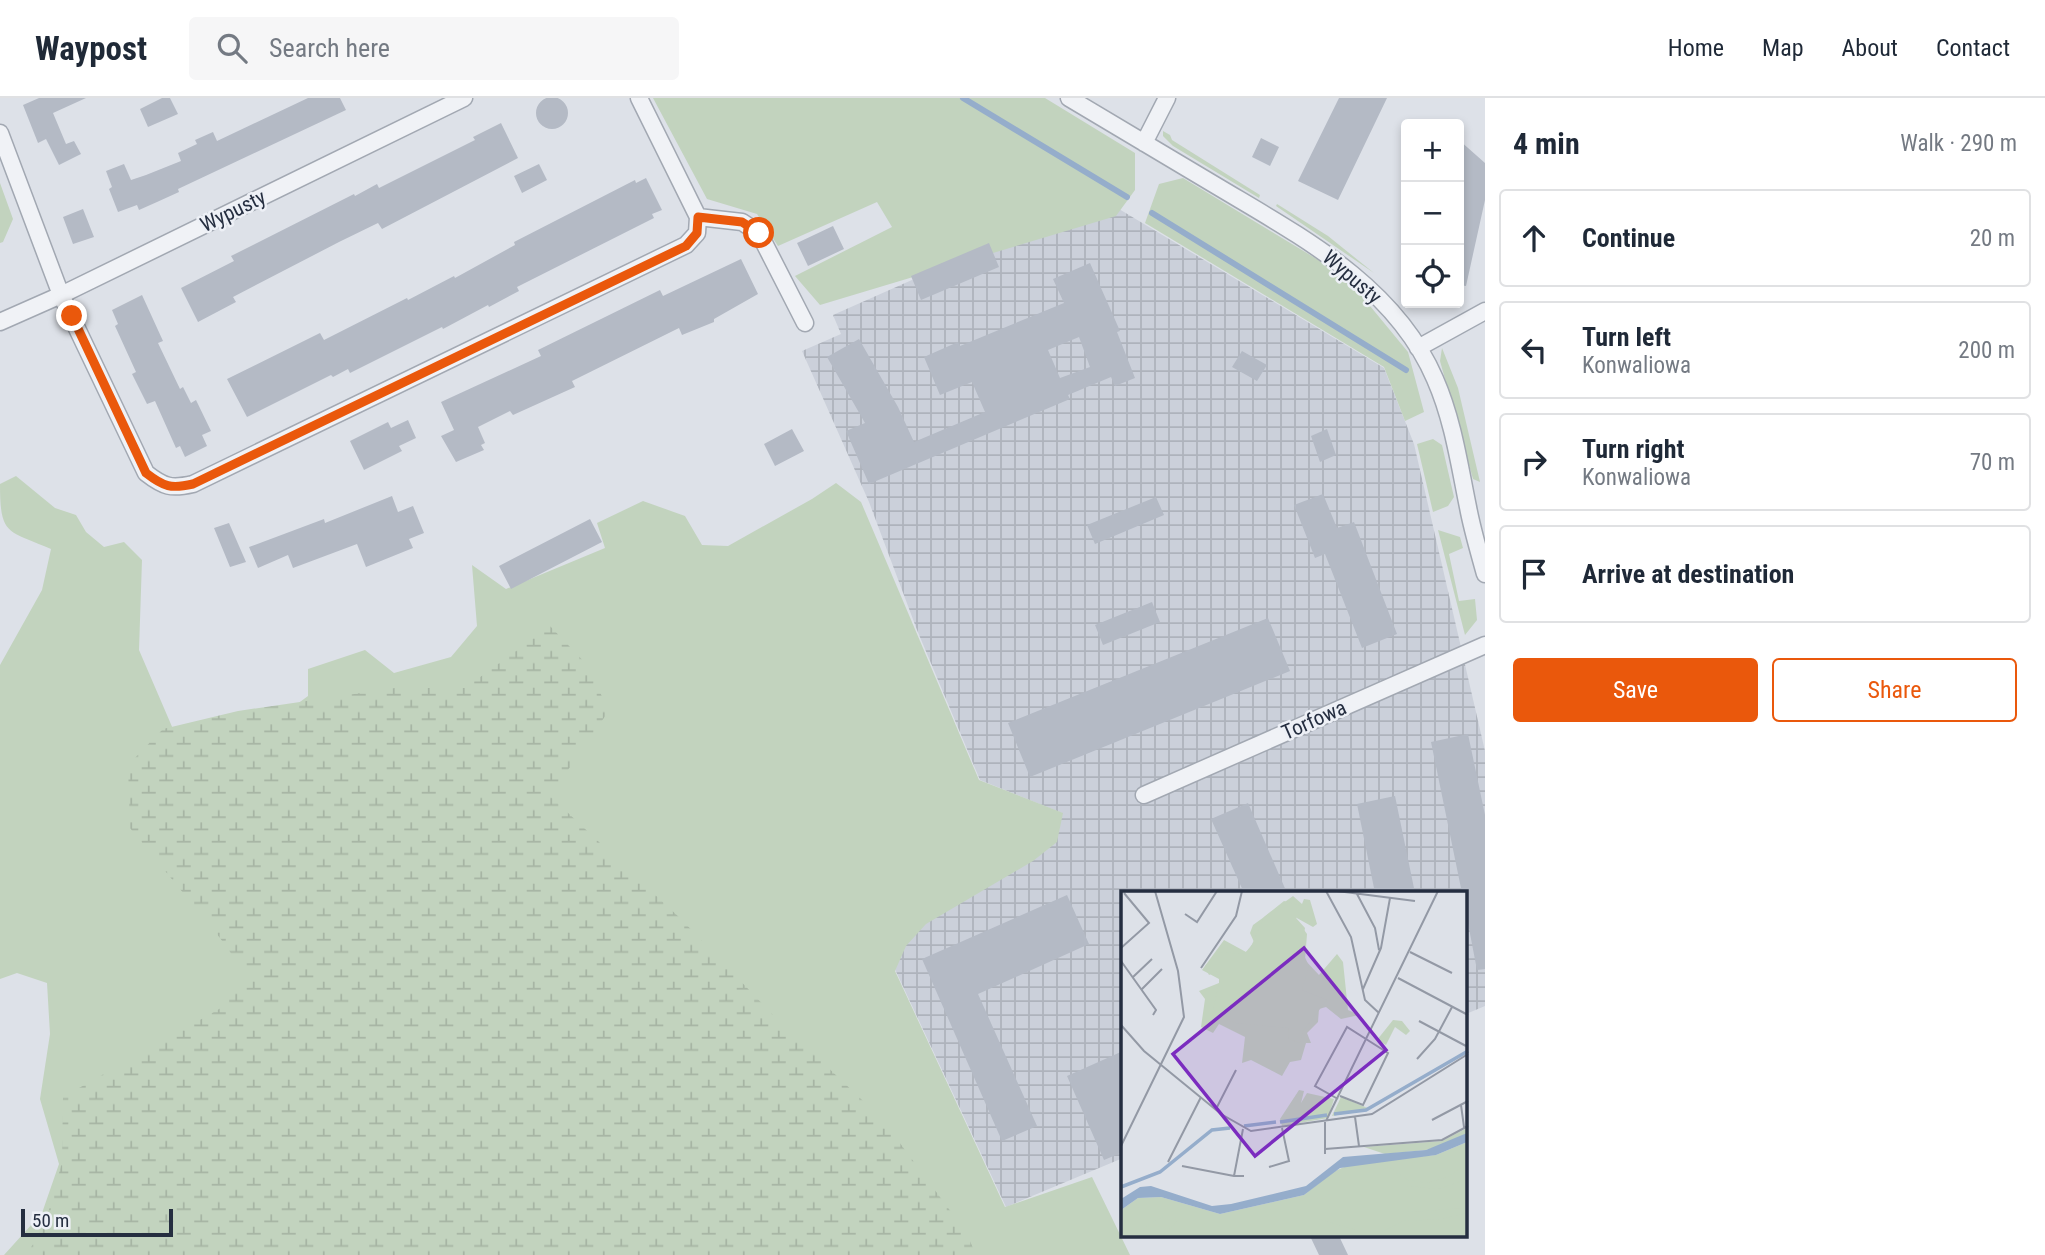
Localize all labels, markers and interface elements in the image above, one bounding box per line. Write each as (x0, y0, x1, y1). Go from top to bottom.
search box (189, 17, 679, 80)
text: Waypost (35, 29, 147, 68)
icon: search (213, 29, 251, 67)
text: Search here (269, 33, 390, 63)
text: Home (1668, 34, 1724, 62)
text: Map (1762, 34, 1804, 62)
text: About (1842, 34, 1898, 62)
text: Contact (1936, 34, 2010, 62)
map controls (1401, 119, 1464, 308)
button: + (1401, 119, 1464, 182)
text: 4 min (1513, 126, 1580, 161)
text: Walk · 290 m (1900, 130, 2017, 157)
button: − (1401, 182, 1464, 245)
street label: Wypusty (196, 185, 270, 237)
route start (743, 217, 774, 248)
icon: ahead (1515, 219, 1553, 257)
text: Continue (1582, 223, 1675, 253)
text: 20 m (1970, 225, 2015, 252)
street label: Wypusty (1318, 245, 1386, 309)
button: locate (1401, 245, 1464, 308)
route end (56, 300, 87, 331)
text: Turn left (1582, 322, 1671, 352)
icon: left (1515, 331, 1553, 369)
text: 200 m (1958, 337, 2015, 364)
text: Konwaliowa (1582, 352, 1691, 379)
text: Turn right (1582, 434, 1684, 464)
icon: right (1515, 443, 1553, 481)
text: 70 m (1970, 449, 2015, 476)
text: Konwaliowa (1582, 464, 1691, 491)
icon: arrive (1515, 555, 1553, 593)
text: Arrive at destination (1582, 559, 1794, 589)
button: Save (1513, 658, 1758, 722)
button: Share (1772, 658, 2017, 722)
street label: Torfowa (1278, 695, 1350, 745)
inset map (1121, 891, 1468, 1238)
scale bar (21, 1206, 173, 1238)
text: 50 m (32, 1209, 69, 1232)

